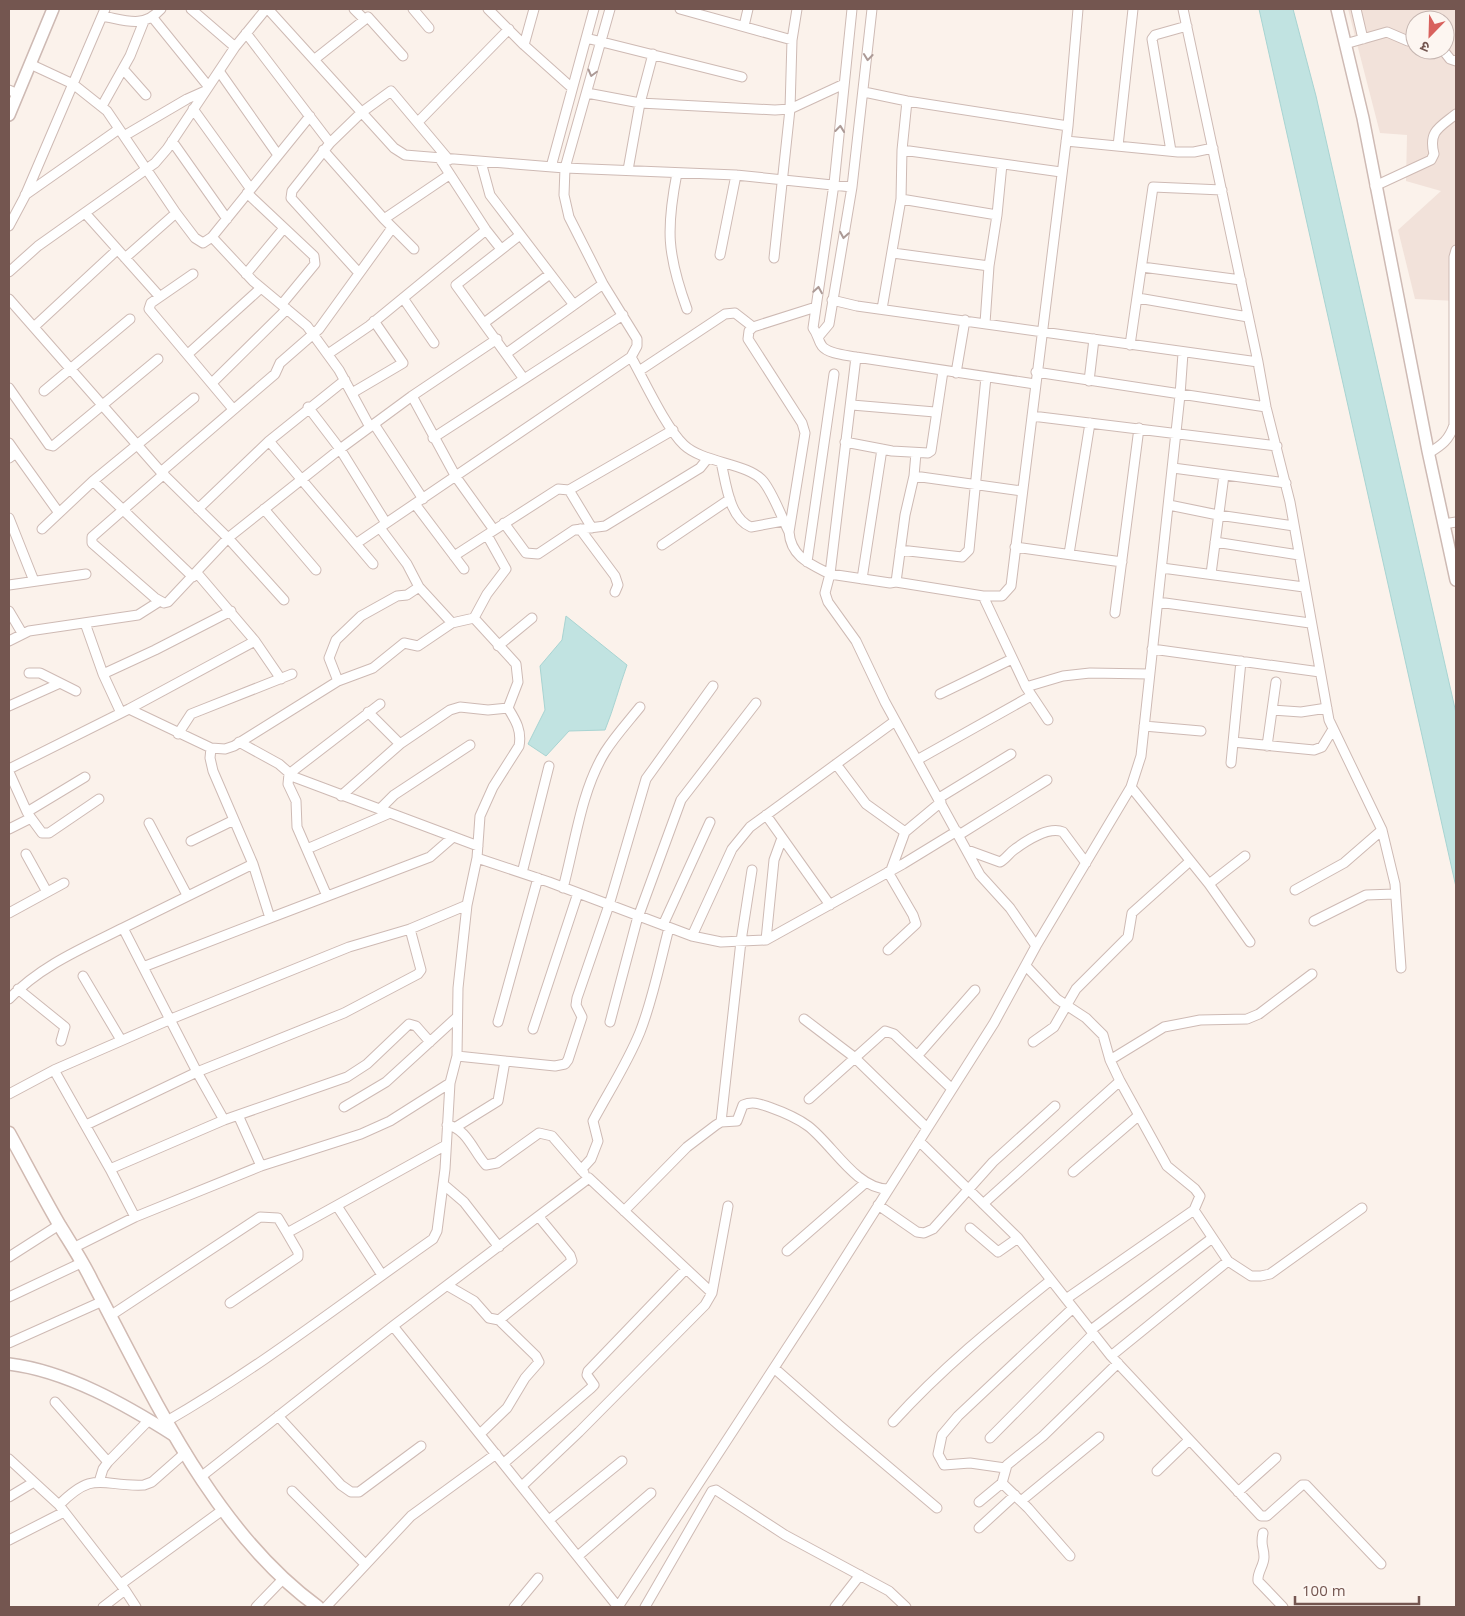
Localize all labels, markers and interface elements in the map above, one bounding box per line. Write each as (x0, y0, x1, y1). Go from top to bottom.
north arrow (1405, 10, 1455, 60)
text: उ (1417, 37, 1432, 58)
one-way arrow (863, 54, 874, 62)
one-way arrow (588, 68, 598, 76)
one-way arrow (834, 125, 845, 133)
one-way arrow (839, 230, 849, 239)
one-way arrow (813, 286, 823, 294)
scale bar (1295, 1574, 1419, 1606)
text: 100 m (1302, 1580, 1346, 1600)

